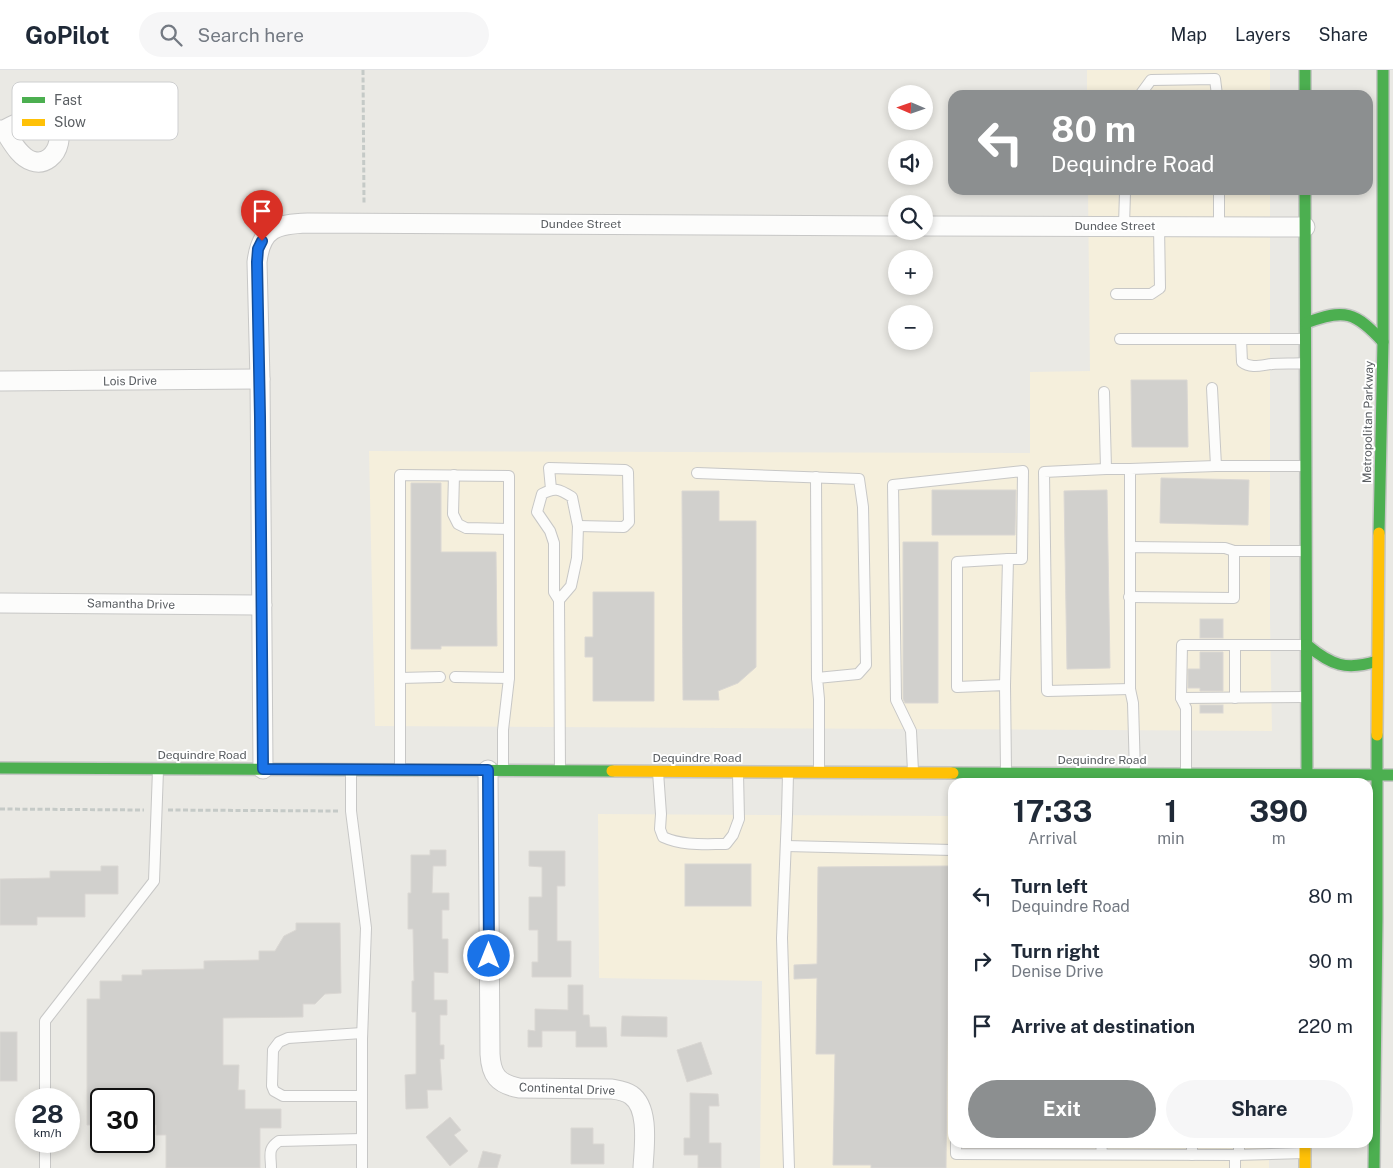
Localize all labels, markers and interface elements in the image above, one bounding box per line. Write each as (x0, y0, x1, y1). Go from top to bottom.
search box (139, 12, 489, 57)
text: GoPilot (25, 21, 109, 49)
icon: search (157, 21, 185, 49)
text: Search here (197, 24, 304, 46)
text: Map (1171, 24, 1207, 45)
text: Layers (1235, 24, 1291, 45)
text: Share (1319, 24, 1368, 45)
legend (12, 82, 178, 140)
north arrow (888, 85, 932, 130)
map controls (888, 85, 933, 350)
text: Fast (54, 92, 82, 108)
text: 80 m (1051, 109, 1136, 150)
icon: left (968, 110, 1033, 175)
text: Slow (54, 114, 86, 130)
button: sound (888, 140, 933, 185)
text: Dequindre Road (1051, 151, 1214, 177)
pin (241, 190, 283, 241)
button: search (888, 195, 933, 240)
icon: arrive (248, 197, 276, 225)
street label: Dundee Street (541, 217, 622, 231)
street label: Dundee Street (1075, 219, 1156, 233)
button: + (888, 250, 933, 295)
button: − (888, 305, 933, 350)
street label: Metropolitan Parkway (1360, 360, 1376, 483)
street label: Lois Drive (103, 374, 157, 388)
street label: Samantha Drive (87, 596, 175, 612)
street label: Dequindre Road (157, 748, 247, 762)
street label: Dequindre Road (652, 751, 742, 765)
street label: Dequindre Road (1057, 753, 1147, 767)
text: 17:33 (1013, 793, 1092, 829)
text: 1 (1164, 793, 1177, 829)
text: 390 (1249, 793, 1308, 829)
text: Arrival (1028, 829, 1077, 848)
text: min (1157, 829, 1184, 848)
text: m (1272, 829, 1286, 848)
text: Turn left (1011, 875, 1088, 897)
icon: left (968, 882, 996, 910)
text: 80 m (1308, 885, 1353, 907)
text: Dequindre Road (1011, 897, 1130, 916)
position arrow (462, 929, 514, 981)
text: Turn right (1011, 940, 1100, 962)
icon: right (968, 947, 996, 975)
text: 90 m (1309, 950, 1353, 972)
text: Denise Drive (1011, 962, 1104, 981)
icon: arrive (968, 1012, 996, 1040)
text: Arrive at destination (1011, 1015, 1195, 1037)
text: 220 m (1298, 1015, 1353, 1037)
street label: Continental Drive (519, 1080, 616, 1098)
button: Exit (968, 1080, 1156, 1138)
button: Share (1166, 1080, 1353, 1138)
speed limit sign: 30 (90, 1088, 155, 1153)
text: 28 (31, 1099, 64, 1129)
text: km/h (33, 1126, 62, 1140)

